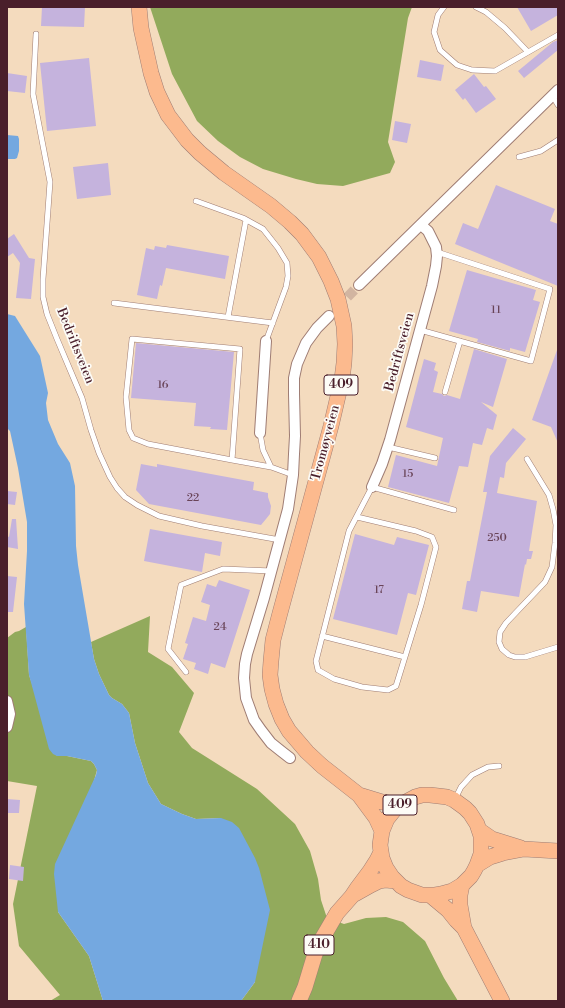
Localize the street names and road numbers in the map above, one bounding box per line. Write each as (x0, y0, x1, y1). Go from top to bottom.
street label: Bedriftsveien (53, 306, 97, 386)
street label: Bedriftsveien (382, 311, 418, 393)
road number: 409 (324, 375, 358, 395)
street label: Tromøyveien (308, 403, 344, 483)
road number: 409 (383, 795, 417, 815)
road number: 410 (304, 935, 334, 955)

